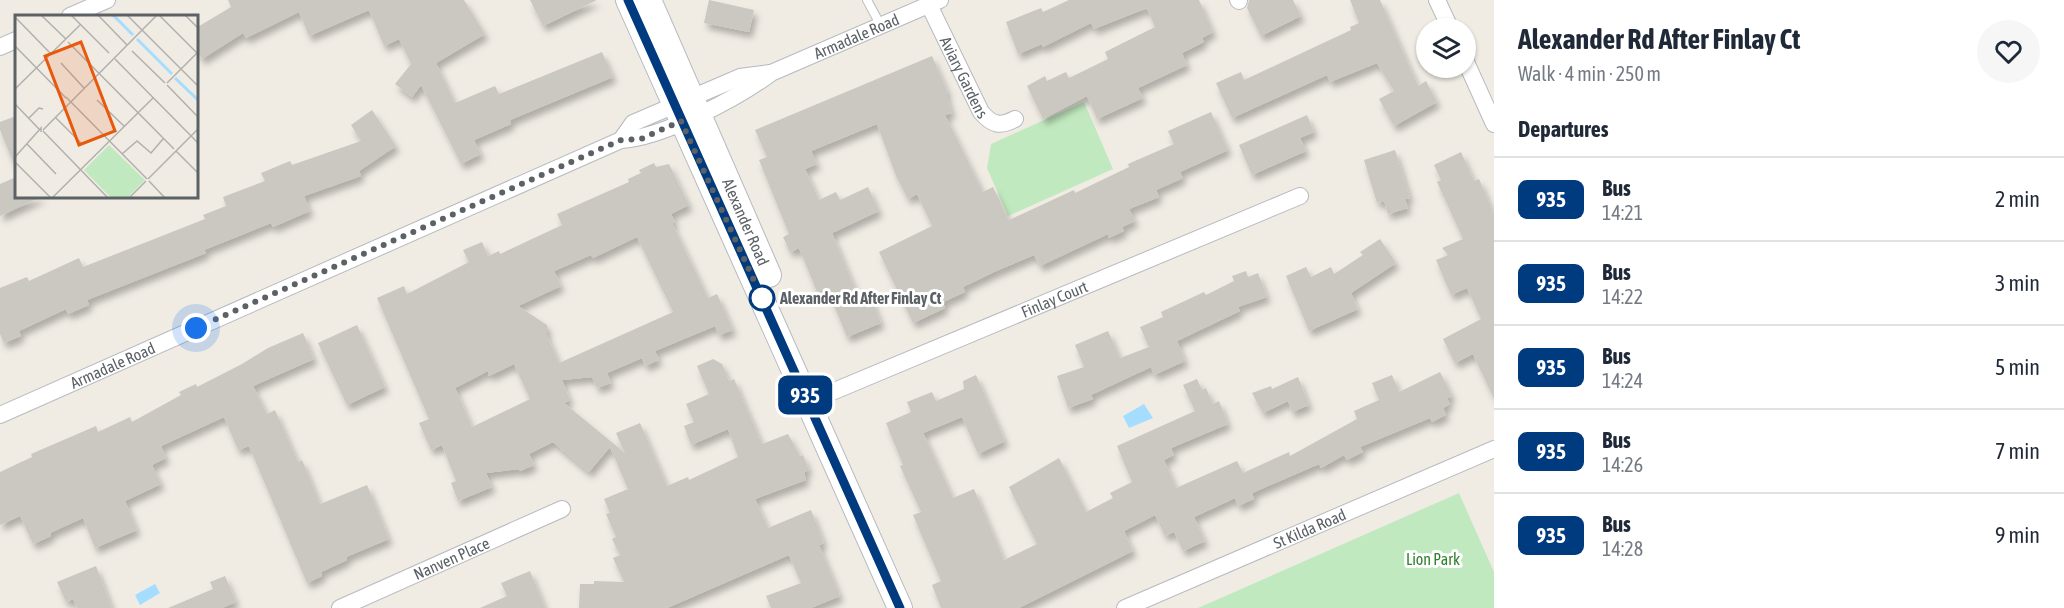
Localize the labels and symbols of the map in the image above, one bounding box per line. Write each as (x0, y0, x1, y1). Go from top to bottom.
street label: Armadale Road (811, 10, 902, 62)
inset map (15, 15, 198, 198)
street label: Aviary Gardens (937, 33, 991, 122)
street label: Alexander Road (719, 176, 773, 268)
street label: Finlay Court (1019, 277, 1090, 321)
marker: Alexander Rd After Finlay Ct (749, 285, 775, 311)
place label: Alexander Rd After Finlay Ct (779, 289, 942, 307)
your location (181, 313, 211, 343)
street label: Armadale Road (67, 339, 158, 392)
line badge: 935 (770, 376, 840, 414)
street label: St Kilda Road (1271, 505, 1349, 552)
street label: Nanven Place (411, 534, 492, 583)
park label: Lion Park (1406, 550, 1460, 568)

